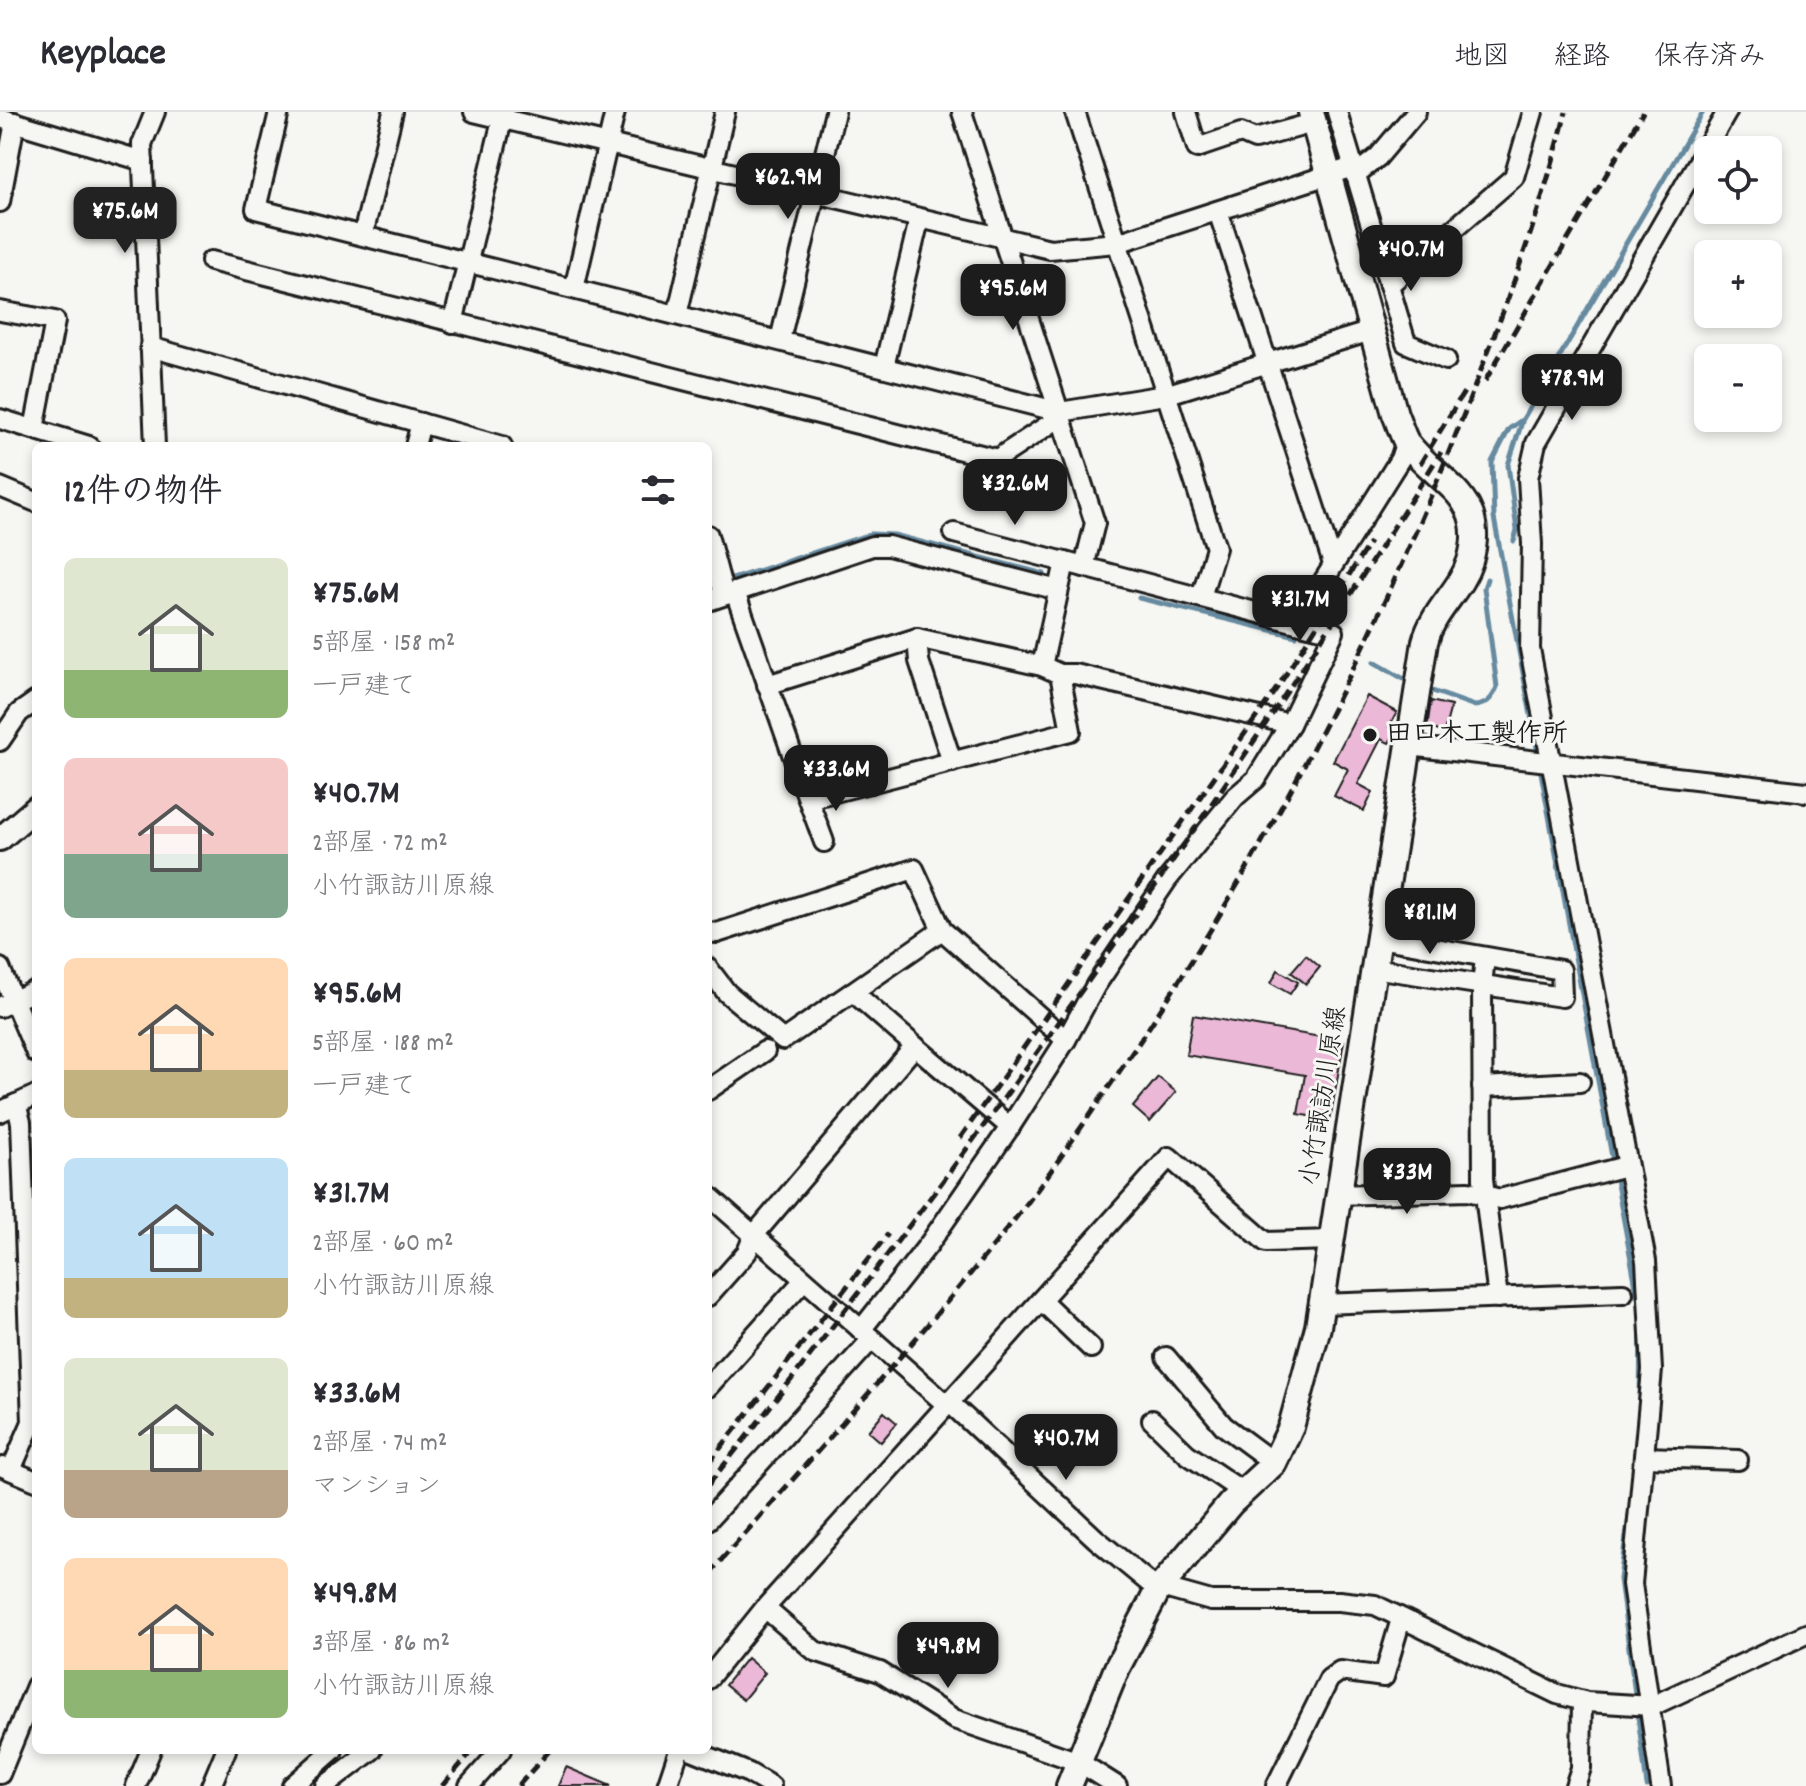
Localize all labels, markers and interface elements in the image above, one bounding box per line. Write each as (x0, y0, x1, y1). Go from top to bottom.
text: Keyplace (40, 28, 166, 83)
text: 地図 (1454, 39, 1510, 79)
text: 経路 (1554, 39, 1610, 79)
text: 保存済み (1654, 39, 1766, 79)
map controls (1694, 136, 1782, 432)
button: locate (1694, 136, 1782, 224)
pin: ¥62.9M (723, 153, 853, 221)
text: ¥62.9M (754, 160, 822, 197)
pin: ¥75.6M (60, 187, 190, 255)
text: ¥75.6M (92, 194, 158, 231)
pin: ¥40.7M (1346, 225, 1476, 293)
text: ¥40.7M (1377, 232, 1445, 269)
button: + (1694, 240, 1782, 328)
pin: ¥95.6M (948, 264, 1078, 332)
text: ¥95.6M (979, 271, 1047, 308)
button: − (1694, 344, 1782, 432)
pin: ¥78.9M (1507, 354, 1637, 422)
text: ¥78.9M (1540, 361, 1604, 398)
pin: ¥32.6M (950, 459, 1080, 527)
text: ¥32.6M (981, 466, 1049, 503)
icon: filters (636, 468, 680, 512)
text: 12件の物件 (64, 470, 222, 519)
text: ¥75.6M (312, 571, 399, 620)
pin: ¥31.7M (1235, 575, 1365, 643)
text: ¥31.7M (1270, 582, 1330, 619)
icon: home (128, 590, 224, 686)
text: 5部屋 · 158 m² (312, 626, 455, 663)
text: 一戸建て (312, 669, 416, 706)
place label: 田口木工製作所 (1386, 717, 1568, 754)
marker: 田口木工製作所 (1361, 726, 1379, 744)
pin: ¥33.6M (771, 745, 901, 813)
text: ¥33.6M (802, 752, 870, 789)
text: ¥40.7M (312, 771, 400, 820)
icon: home (128, 790, 224, 886)
text: 2部屋 · 72 m² (312, 826, 448, 863)
text: 小竹諏訪川原線 (312, 869, 494, 906)
pin: ¥81.1M (1365, 888, 1495, 956)
text: ¥81.1M (1403, 895, 1457, 932)
text: ¥95.6M (312, 971, 402, 1020)
icon: home (128, 990, 224, 1086)
street label: 小竹諏訪川原線 (1292, 1003, 1358, 1189)
text: 5部屋 · 188 m² (312, 1026, 454, 1063)
text: 一戸建て (312, 1069, 416, 1106)
pin: ¥33M (1360, 1148, 1454, 1216)
text: ¥33M (1382, 1155, 1432, 1192)
text: ¥31.7M (312, 1171, 390, 1220)
icon: home (128, 1190, 224, 1286)
text: 2部屋 · 60 m² (312, 1226, 453, 1263)
text: 小竹諏訪川原線 (312, 1269, 494, 1306)
text: ¥33.6M (312, 1371, 401, 1420)
icon: home (128, 1390, 224, 1486)
pin: ¥40.7M (1001, 1414, 1131, 1482)
text: ¥40.7M (1032, 1421, 1100, 1458)
text: 2部屋 · 74 m² (312, 1426, 447, 1463)
text: マンション (312, 1469, 441, 1506)
text: ¥49.8M (312, 1571, 397, 1620)
icon: home (128, 1590, 224, 1686)
pin: ¥49.8M (883, 1622, 1013, 1690)
text: 3部屋 · 86 m² (312, 1626, 450, 1663)
text: ¥49.8M (915, 1629, 981, 1666)
text: 小竹諏訪川原線 (312, 1669, 494, 1706)

